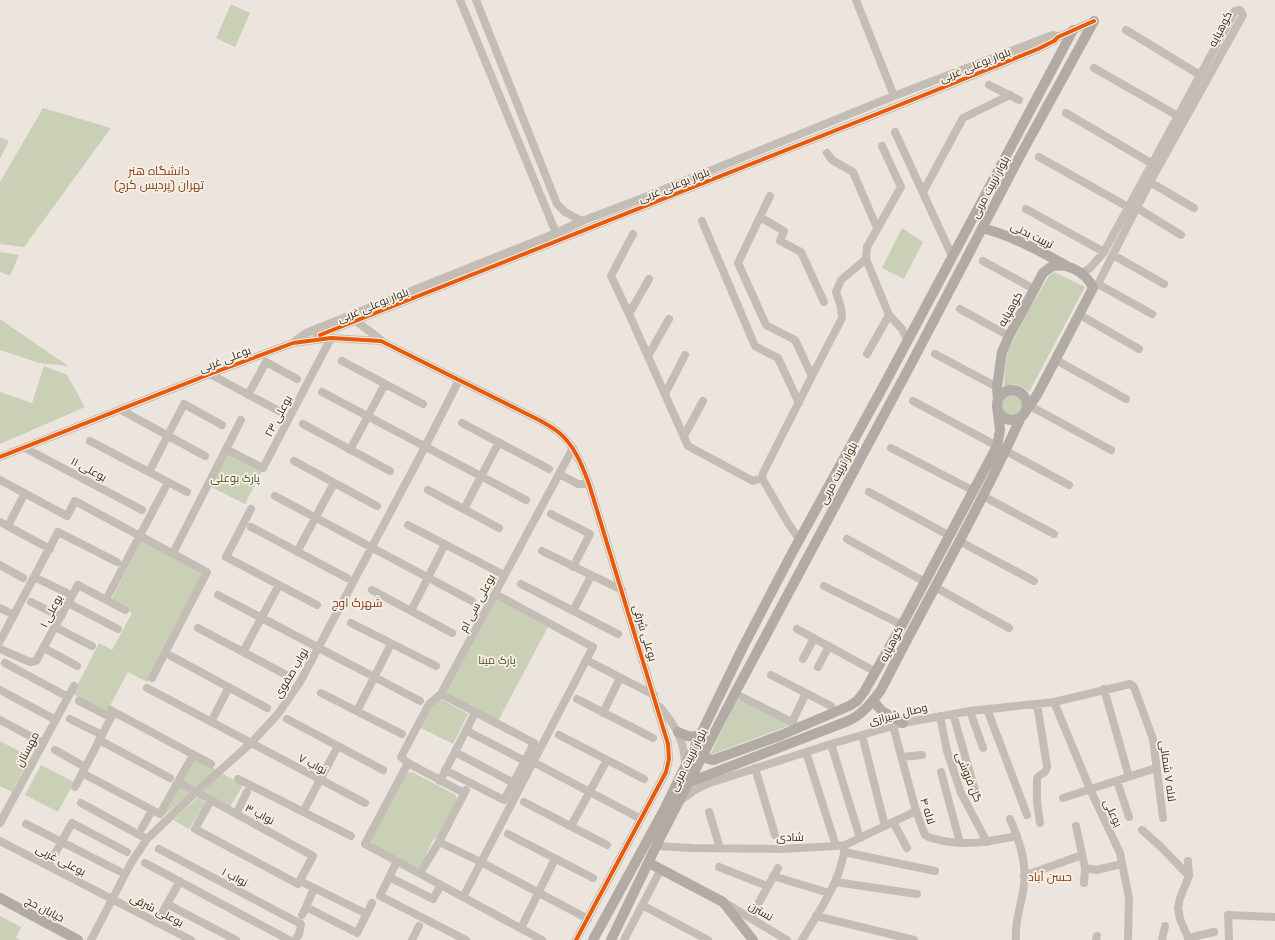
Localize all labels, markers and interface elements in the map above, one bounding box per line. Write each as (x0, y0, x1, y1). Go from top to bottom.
street label: کوهپایه (1205, 9, 1235, 49)
street label: بلوار بوعلی غربی (937, 44, 1013, 86)
street label: بلوار تربیت مربی (968, 153, 1012, 221)
district label: دانشگاه هنر تهران (پردیس کرج) (114, 163, 205, 194)
street label: بلوار بوعلی غربی (636, 164, 712, 206)
street label: تربیت بدنی (1008, 219, 1056, 251)
street label: بلوار بوعلی غربی (335, 284, 411, 326)
street label: کوهپایه (995, 289, 1025, 329)
street label: بوعلی غربی (197, 343, 253, 375)
street label: بوعلی ۲۳ (261, 393, 295, 439)
street label: بلوار تربیت مربی (816, 439, 860, 507)
street label: بوعلی ۱۱ (69, 454, 109, 484)
park label: پارک بوعلی (210, 471, 260, 485)
street label: بوعلی سی ام (456, 572, 499, 635)
street label: بوعلی ۱ (37, 592, 65, 630)
district label: شهرک اوج (332, 595, 382, 611)
street label: بوعلی شرقی (630, 603, 660, 663)
street label: کوهپایه (876, 624, 906, 664)
street label: نواب صفوی (271, 645, 311, 701)
park label: پارک مینا (478, 653, 516, 667)
street label: وصال شیرازی (867, 700, 929, 728)
street label: بلوار تربیت مربی (666, 726, 710, 794)
street label: مهستان (12, 729, 42, 769)
street label: لاله ۷ شمالی (1157, 740, 1179, 802)
street label: گل فروشی (953, 750, 985, 804)
street label: نواب ۷ (296, 751, 330, 777)
street label: لاله ۴ (917, 796, 939, 826)
street label: بوعلی (1101, 797, 1125, 829)
street label: نواب ۳ (243, 800, 277, 828)
street label: شادی (776, 830, 804, 844)
street label: بوعلی غربی (34, 841, 88, 879)
street label: نواب ۱ (220, 864, 250, 890)
district label: حسن آباد (1028, 869, 1072, 885)
street label: بوعلی شرقی (128, 891, 186, 929)
street label: خیابان حج (23, 893, 67, 926)
street label: نسترن (746, 898, 776, 924)

